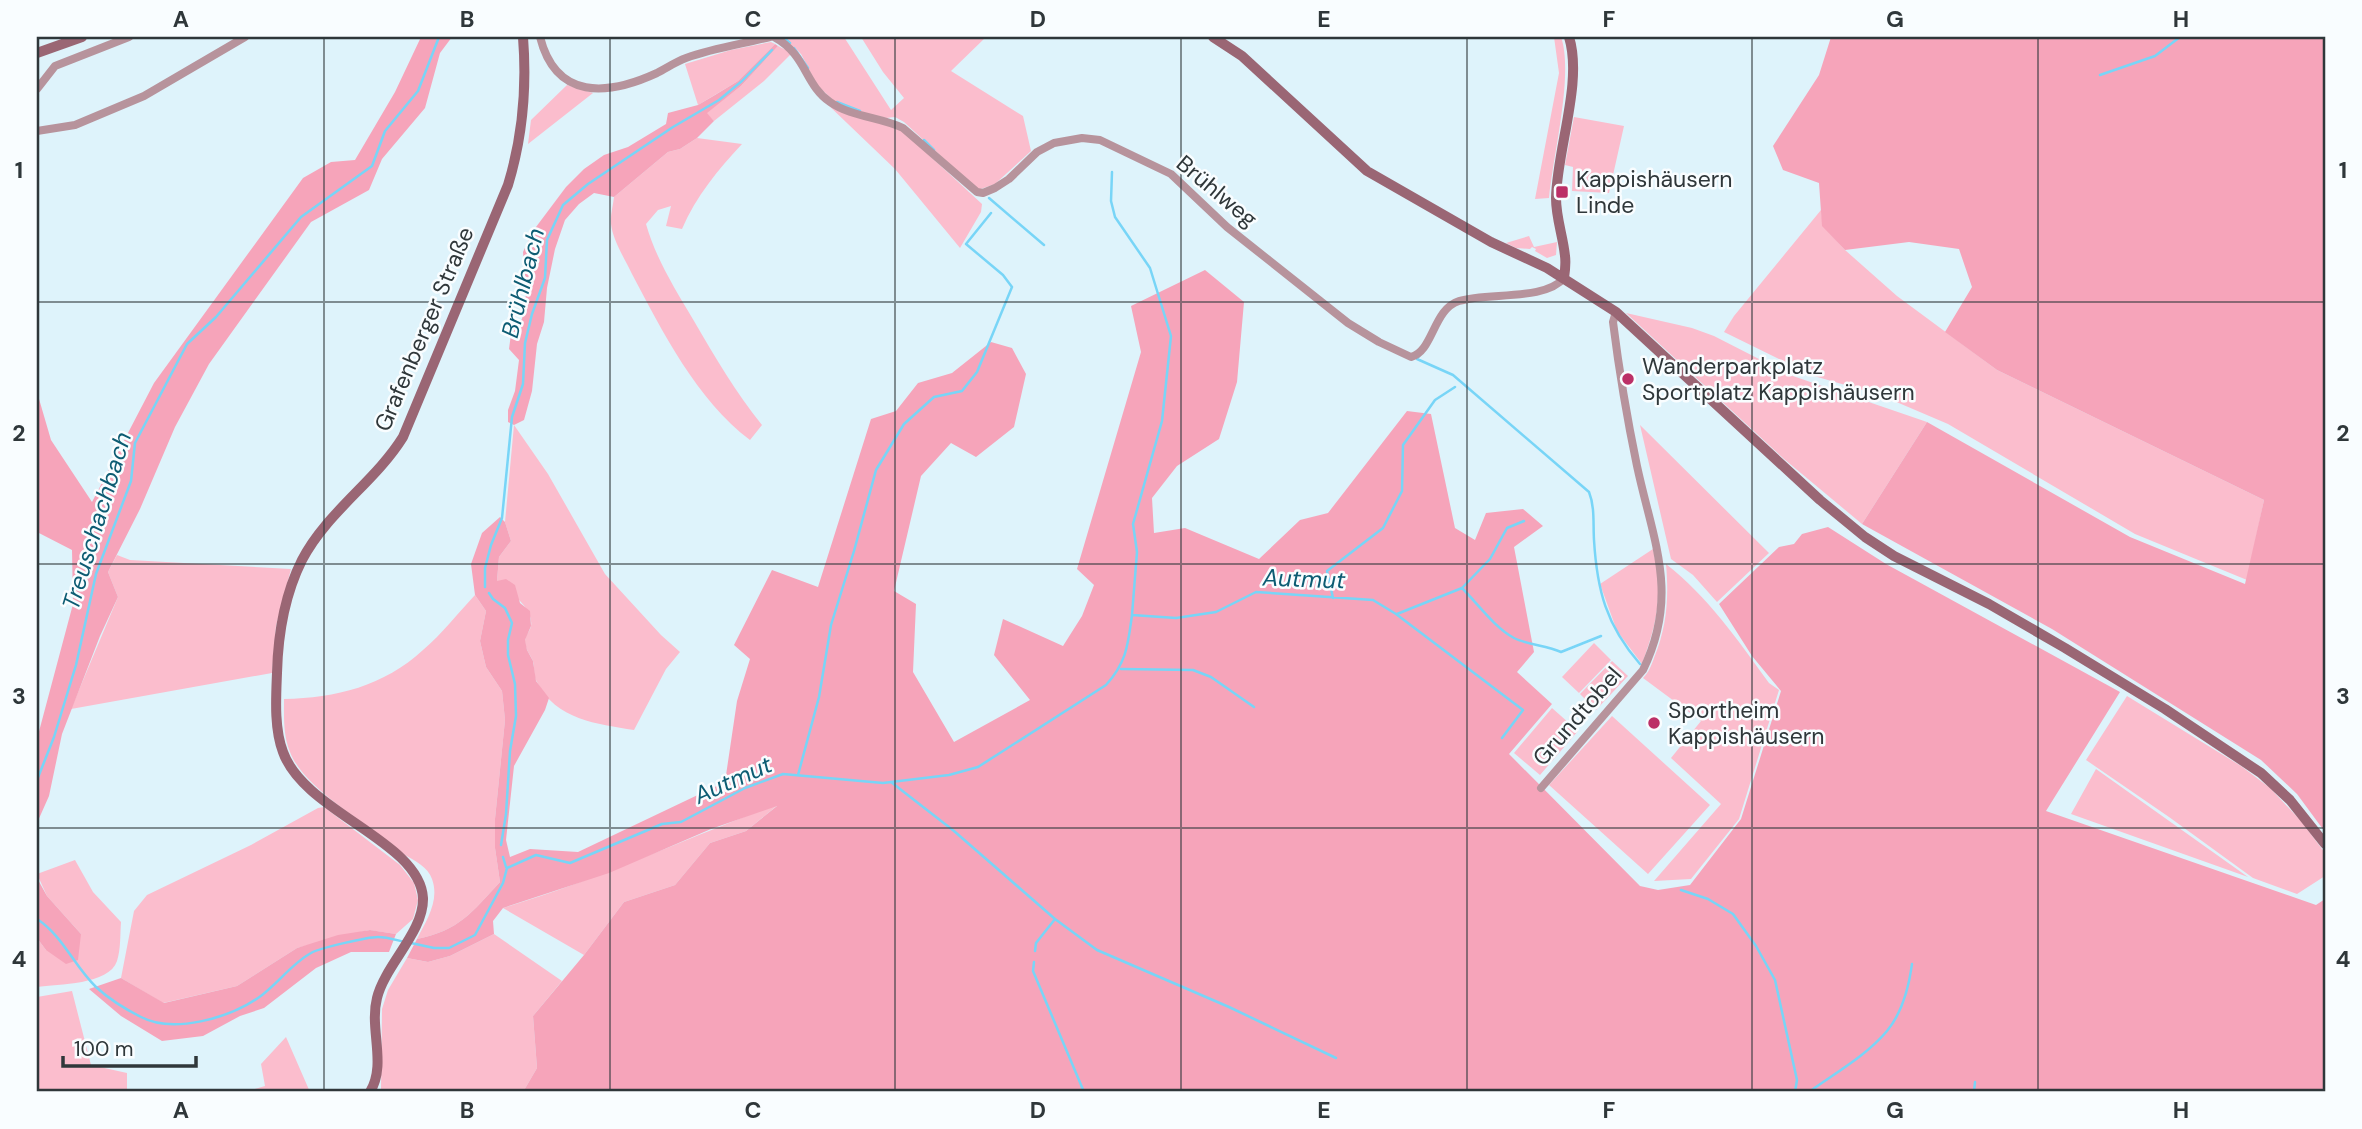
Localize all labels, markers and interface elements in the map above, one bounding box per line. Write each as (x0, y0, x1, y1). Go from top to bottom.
text: A (173, 4, 189, 34)
text: B (460, 4, 474, 34)
text: C (745, 4, 761, 34)
text: D (1030, 4, 1046, 34)
text: E (1317, 4, 1331, 34)
text: F (1603, 4, 1616, 34)
text: G (1886, 4, 1904, 34)
text: H (2173, 4, 2189, 34)
street label: Brühlweg (1170, 148, 1264, 234)
text: 1 (15, 155, 23, 185)
text: 1 (2339, 155, 2347, 185)
place label: Kappishäusern Linde (1576, 164, 1733, 220)
marker: Kappishäusern Linde (1554, 184, 1570, 200)
street label: Grafenberger Straße (367, 222, 481, 436)
water label: Brühlbach (494, 225, 551, 341)
place label: Wanderparkplatz Sportplatz Kappishäusern (1642, 351, 1915, 407)
marker: Wanderparkplatz Sportplatz Kappishäusern (1620, 371, 1636, 387)
text: 2 (12, 418, 26, 448)
text: 2 (2336, 418, 2350, 448)
water label: Treuschachbach (55, 428, 138, 614)
water label: Autmut (1261, 562, 1347, 595)
street label: Grundtobel (1526, 660, 1628, 772)
text: 3 (12, 681, 26, 711)
text: 3 (2336, 681, 2350, 711)
place label: Sportheim Kappishäusern (1668, 695, 1825, 751)
marker: Sportheim Kappishäusern (1646, 715, 1662, 731)
water label: Autmut (688, 748, 778, 811)
text: 4 (12, 944, 27, 974)
text: 4 (2336, 944, 2351, 974)
scale bar (63, 1024, 196, 1068)
text: 100 m (74, 1035, 134, 1063)
text: A (173, 1095, 189, 1125)
text: B (460, 1095, 474, 1125)
text: C (745, 1095, 761, 1125)
text: D (1030, 1095, 1046, 1125)
text: E (1317, 1095, 1331, 1125)
text: F (1603, 1095, 1616, 1125)
text: G (1886, 1095, 1904, 1125)
text: H (2173, 1095, 2189, 1125)

